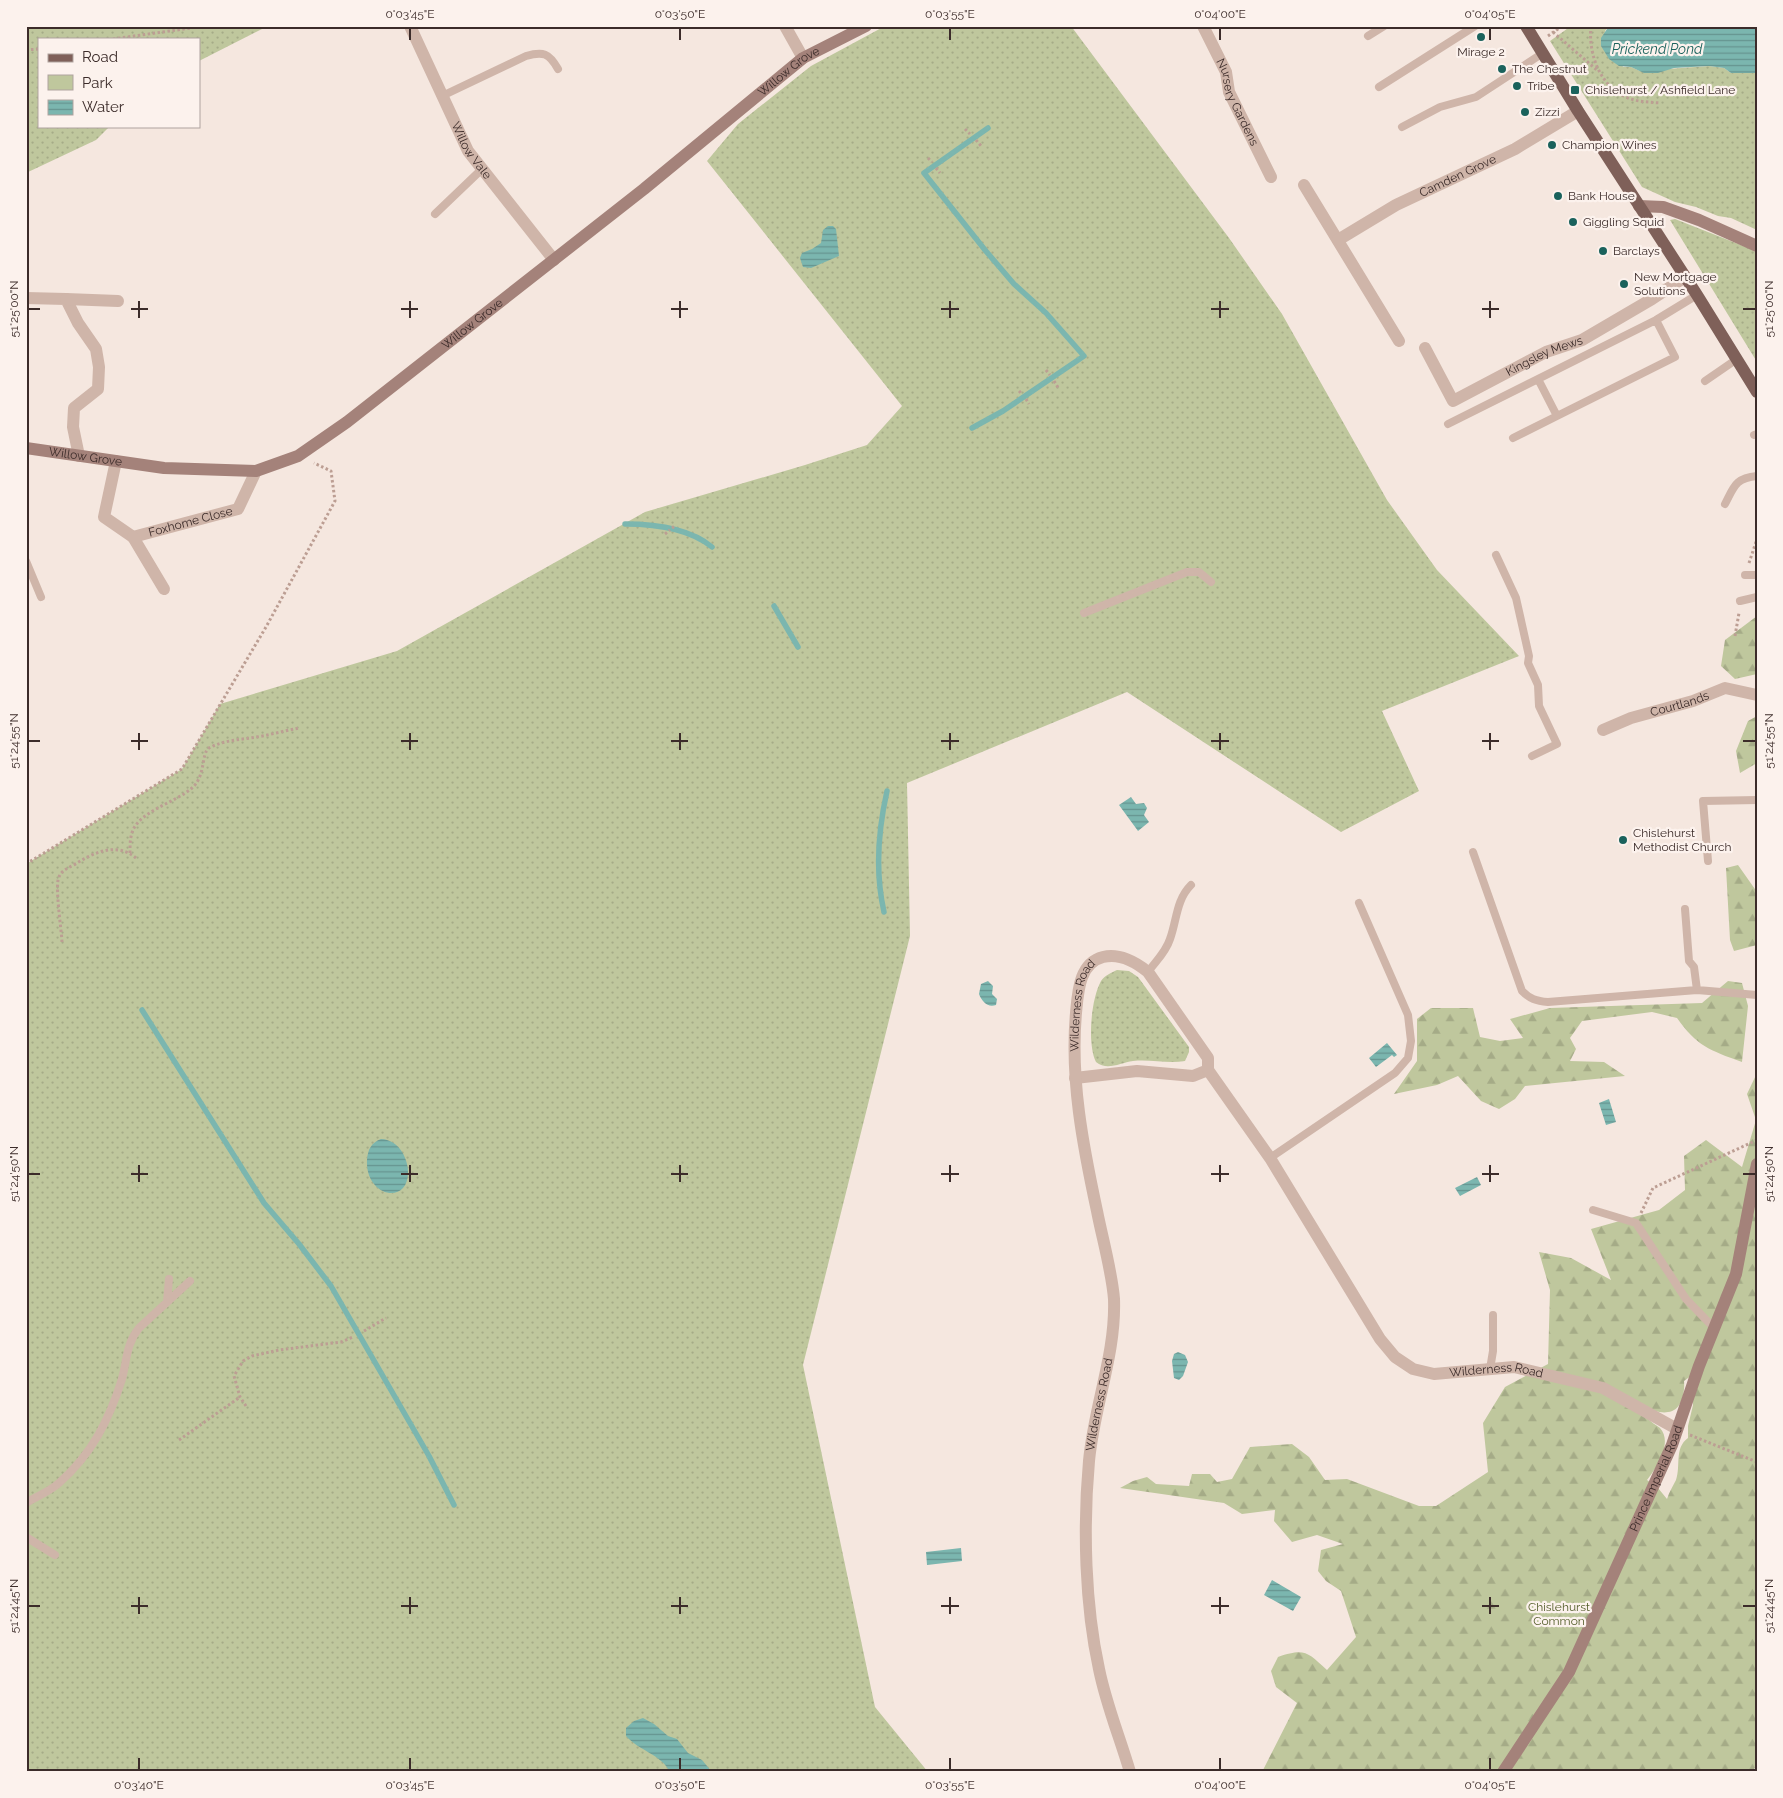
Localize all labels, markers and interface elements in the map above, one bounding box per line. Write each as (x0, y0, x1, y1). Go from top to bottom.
text: 0°03'45"E (385, 7, 435, 21)
text: 0°03'50"E (655, 7, 705, 21)
text: 0°03'55"E (925, 7, 975, 21)
text: 0°04'00"E (1194, 7, 1246, 21)
text: 0°04'05"E (1465, 7, 1515, 21)
marker: Mirage 2 (1475, 31, 1487, 43)
legend (38, 38, 200, 128)
water label: Prickend Pond (1612, 41, 1703, 57)
street label: Willow Grove (755, 44, 822, 99)
place label: Mirage 2 (1457, 45, 1505, 59)
text: Road (82, 48, 118, 66)
street label: Nursery Gardens (1213, 56, 1262, 148)
place label: The Chestnut (1512, 62, 1587, 76)
marker: The Chestnut (1496, 63, 1508, 75)
text: Park (82, 74, 113, 92)
place label: Tribe (1527, 79, 1555, 93)
marker: Tribe (1511, 80, 1523, 92)
place label: Chislehurst / Ashfield Lane (1585, 83, 1735, 97)
marker: Chislehurst / Ashfield Lane (1569, 84, 1581, 96)
text: Water (82, 98, 125, 116)
place label: Zizzi (1535, 105, 1560, 119)
marker: Zizzi (1519, 106, 1531, 118)
street label: Willow Vale (448, 120, 494, 182)
place label: Champion Wines (1562, 138, 1657, 152)
marker: Champion Wines (1546, 139, 1558, 151)
street label: Camden Grove (1417, 152, 1498, 200)
place label: Bank House (1568, 189, 1635, 203)
marker: Bank House (1552, 190, 1564, 202)
place label: Giggling Squid (1583, 215, 1664, 229)
marker: Giggling Squid (1567, 216, 1579, 228)
place label: Barclays (1613, 244, 1660, 258)
marker: Barclays (1597, 245, 1609, 257)
place label: New Mortgage Solutions (1634, 270, 1717, 298)
marker: New Mortgage Solutions (1618, 278, 1630, 290)
text: 51°25'00"N (7, 280, 21, 338)
text: 51°25'00"N (1762, 280, 1776, 338)
street label: Willow Grove (439, 295, 506, 352)
street label: Kingsley Mews (1503, 333, 1585, 379)
street label: Willow Grove (48, 444, 123, 469)
street label: Foxhome Close (147, 504, 234, 540)
street label: Courtlands (1649, 688, 1711, 719)
text: 51°24'55"N (7, 713, 21, 769)
text: 51°24'55"N (1762, 713, 1776, 769)
place label: Chislehurst Methodist Church (1633, 826, 1731, 854)
marker: Chislehurst Methodist Church (1617, 834, 1629, 846)
street label: Wilderness Road (1067, 956, 1098, 1052)
text: 51°24'50"N (7, 1146, 21, 1202)
text: 51°24'50"N (1762, 1146, 1776, 1202)
street label: Wilderness Road (1083, 1357, 1116, 1452)
street label: Wilderness Road (1449, 1360, 1545, 1381)
street label: Prince Imperial Road (1627, 1424, 1685, 1534)
text: 51°24'45"N (7, 1579, 21, 1633)
text: 51°24'45"N (1762, 1579, 1776, 1633)
park label: Chislehurst Common (1528, 1600, 1590, 1628)
text: 0°03'40"E (114, 1778, 164, 1792)
text: 0°03'45"E (385, 1778, 435, 1792)
text: 0°03'50"E (655, 1778, 705, 1792)
text: 0°03'55"E (925, 1778, 975, 1792)
text: 0°04'00"E (1194, 1778, 1246, 1792)
text: 0°04'05"E (1465, 1778, 1515, 1792)

